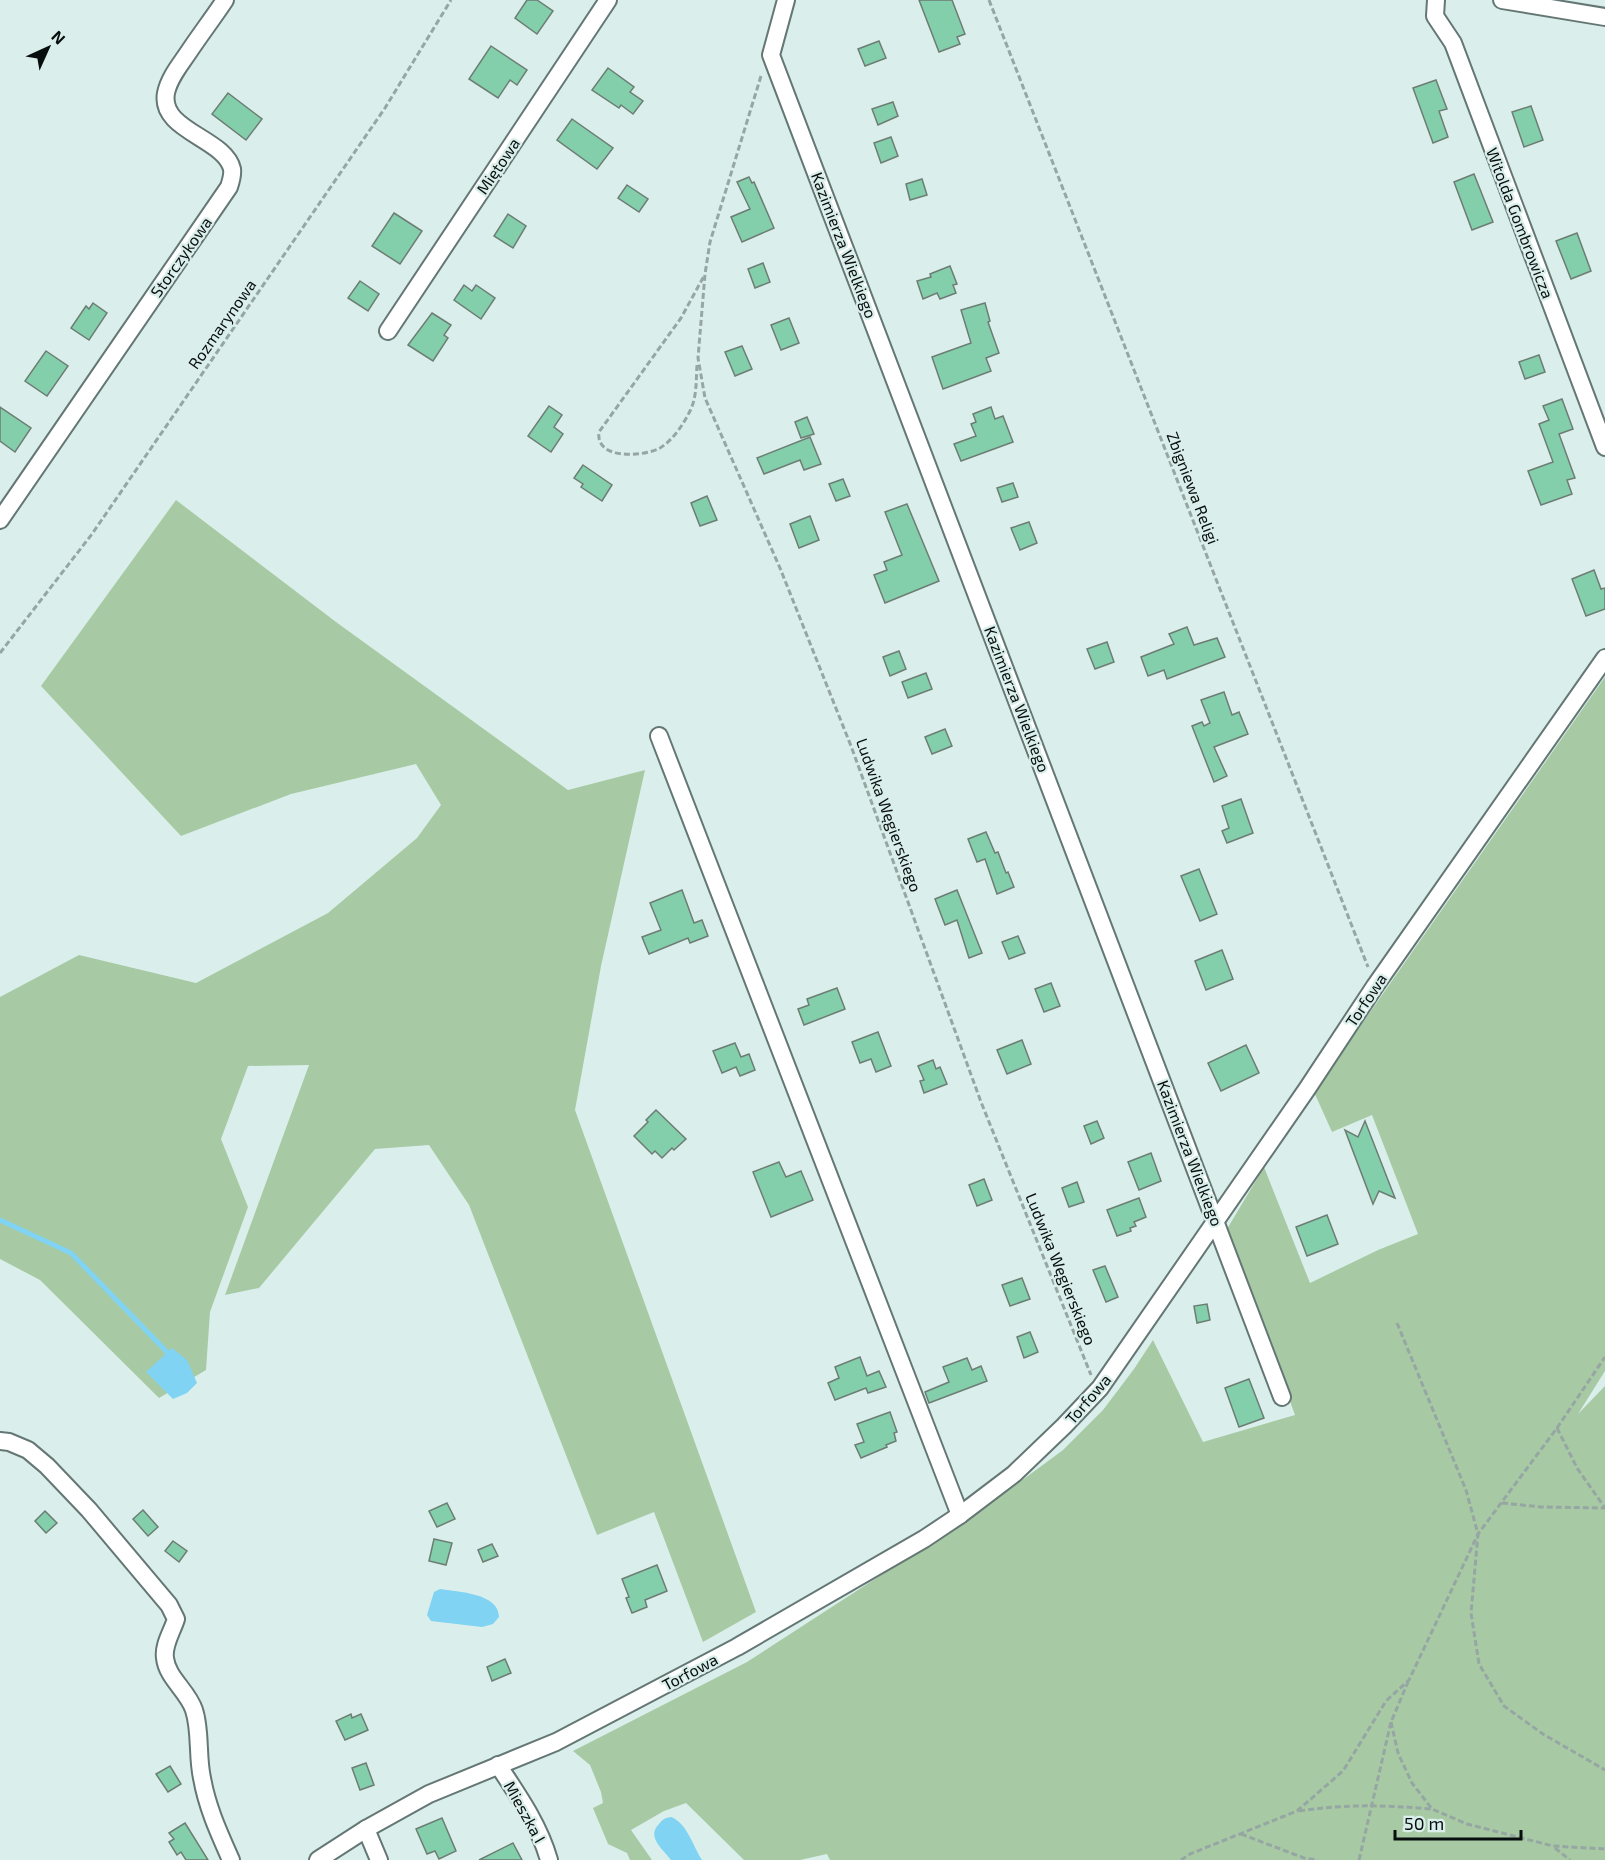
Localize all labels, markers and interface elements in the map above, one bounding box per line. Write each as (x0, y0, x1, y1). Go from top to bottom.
north arrow (18, 18, 78, 78)
text: N (48, 26, 70, 48)
street label: Miętowa (472, 134, 523, 197)
street label: Witolda Gombrowicza (1483, 145, 1558, 301)
street label: Kazimierza Wielkiego (808, 169, 881, 320)
street label: Storczykowa (146, 213, 215, 300)
street label: Rozmarynowa (184, 275, 259, 372)
street label: Zbigniewa Religi (1163, 429, 1224, 547)
street label: Kazimierza Wielkiego (981, 623, 1054, 774)
street label: Ludwika Węgierskiego (853, 735, 926, 894)
street label: Torfowa (1341, 970, 1390, 1030)
street label: Kazimierza Wielkiego (1154, 1077, 1227, 1228)
street label: Ludwika Węgierskiego (1022, 1190, 1101, 1348)
street label: Torfowa (1061, 1370, 1114, 1428)
street label: Torfowa (659, 1649, 721, 1694)
street label: Mieszka I (501, 1778, 550, 1846)
scale bar (1395, 1803, 1521, 1841)
text: 50 m (1404, 1812, 1444, 1834)

